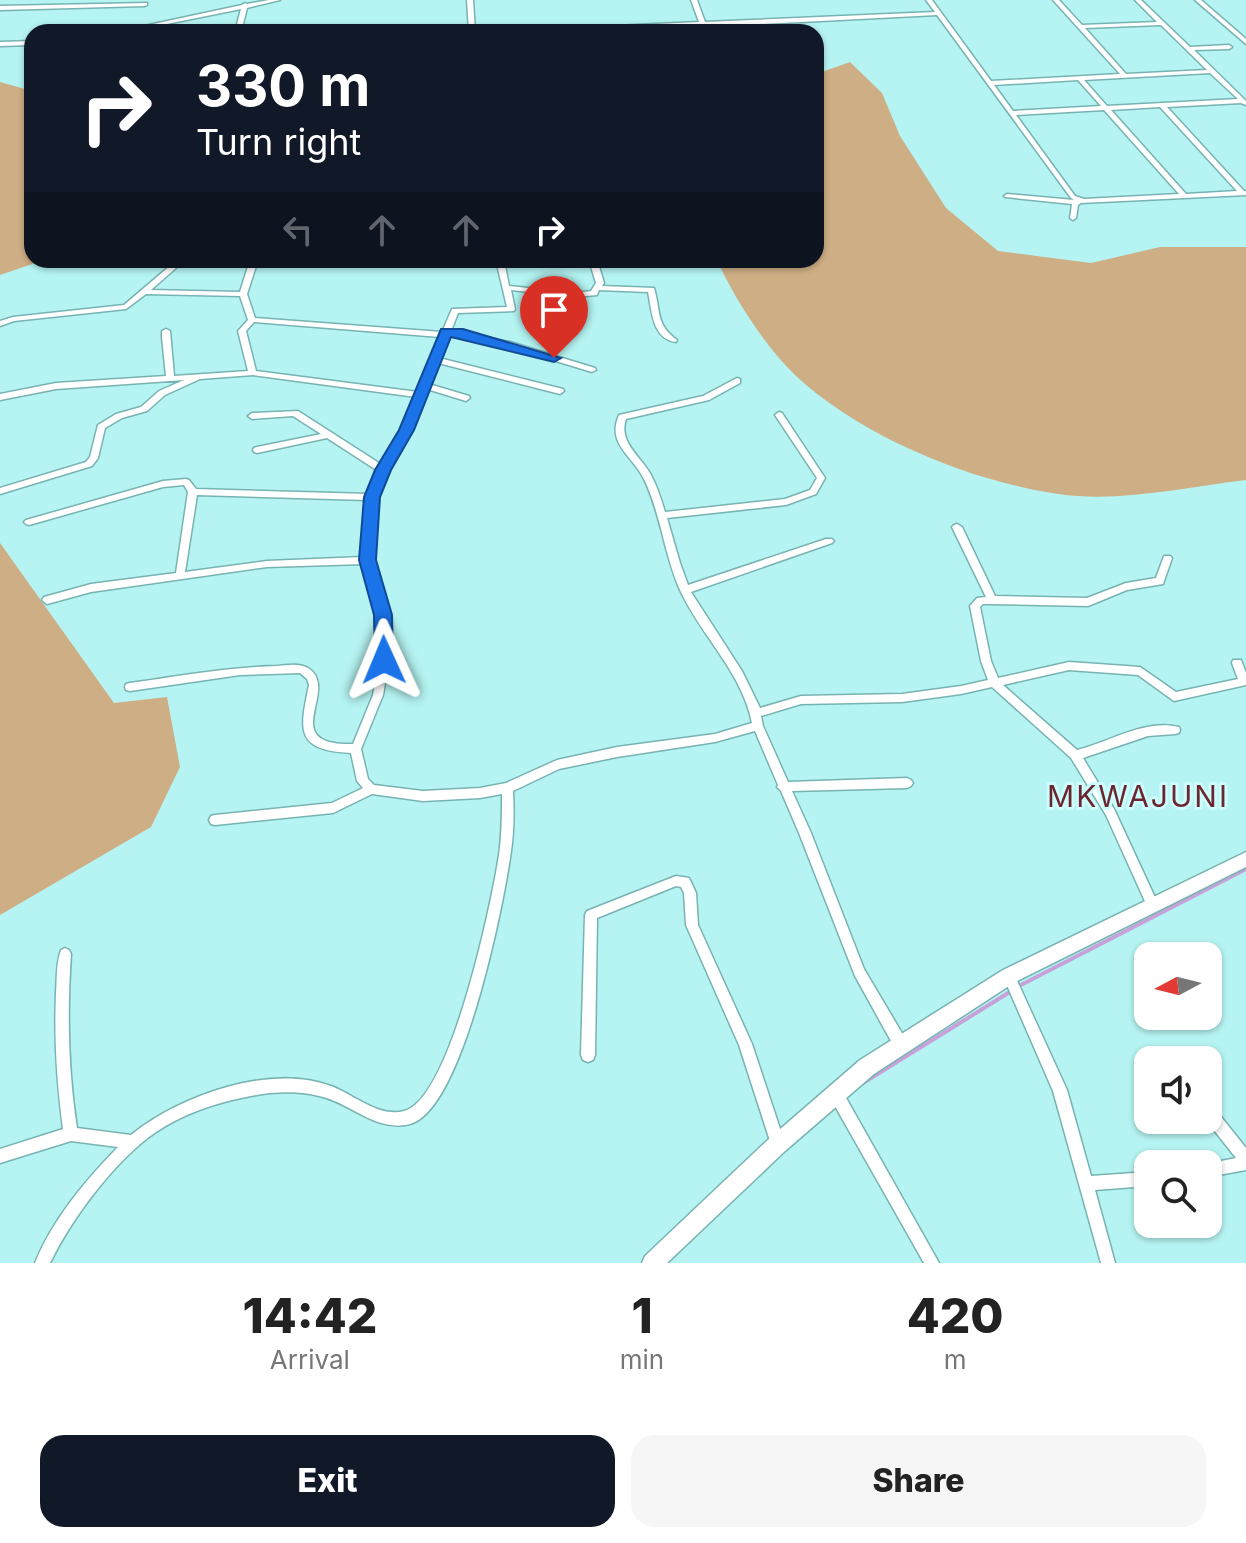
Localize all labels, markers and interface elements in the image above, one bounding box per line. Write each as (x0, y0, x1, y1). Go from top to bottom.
text: 330 m (196, 52, 370, 120)
icon: right (64, 56, 168, 160)
text: Turn right (196, 120, 361, 164)
icon: left (276, 208, 320, 252)
icon: ahead (360, 208, 404, 252)
icon: ahead (444, 208, 488, 252)
icon: right (528, 208, 572, 252)
pin (520, 276, 588, 358)
icon: arrive (532, 288, 576, 332)
position arrow (342, 618, 426, 702)
district label: MKWAJUNI (1047, 778, 1229, 814)
north arrow (1134, 942, 1222, 1030)
map controls (1134, 942, 1222, 1238)
button: sound (1134, 1046, 1222, 1134)
button: search (1134, 1150, 1222, 1238)
text: 14:42 (242, 1286, 377, 1345)
text: 1 (631, 1286, 653, 1345)
text: 420 (907, 1286, 1004, 1345)
text: Arrival (270, 1344, 350, 1375)
text: min (620, 1344, 664, 1375)
text: m (944, 1344, 966, 1375)
button: Exit (40, 1435, 615, 1527)
button: Share (631, 1435, 1206, 1527)

